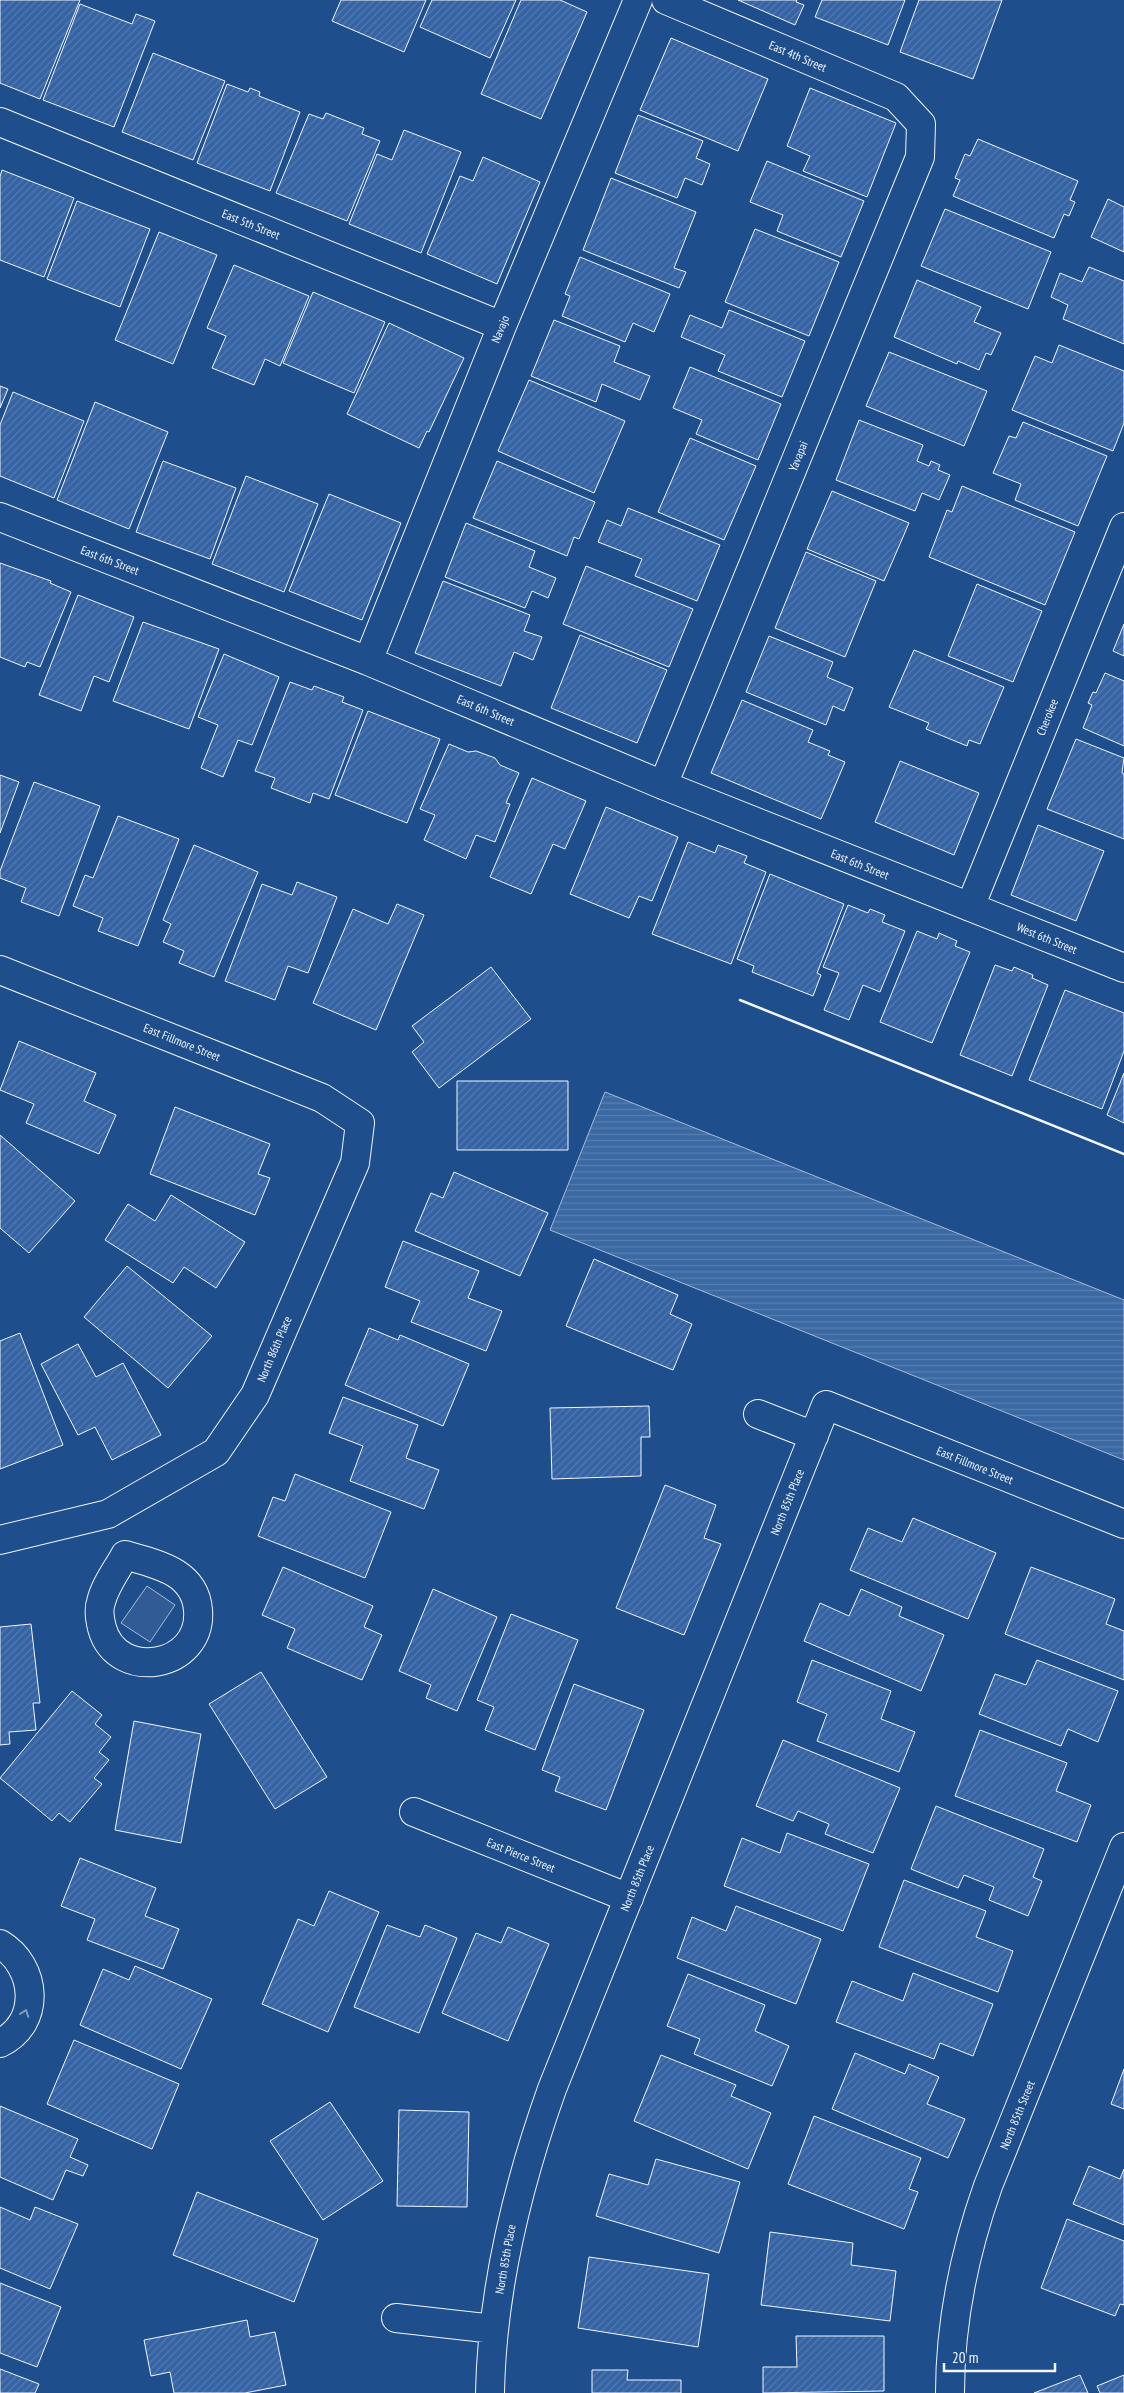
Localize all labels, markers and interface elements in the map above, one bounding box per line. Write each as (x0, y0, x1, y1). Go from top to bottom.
street label: East 4th Street (767, 37, 830, 75)
street label: East 5th Street (220, 206, 283, 243)
street label: Navajo (488, 313, 512, 345)
street label: Yavapai (785, 439, 811, 473)
street label: East 6th Street (79, 542, 142, 578)
street label: East 6th Street (455, 691, 518, 729)
street label: Cherokee (1033, 696, 1061, 738)
street label: East 6th Street (829, 846, 892, 883)
street label: West 6th Street (1015, 919, 1080, 957)
street label: East Fillmore Street (141, 1020, 223, 1065)
street label: North 86th Place (253, 1314, 295, 1384)
street label: East Fillmore Street (934, 1443, 1016, 1488)
street label: North 85th Place (767, 1467, 807, 1537)
street label: East Pierce Street (485, 1834, 558, 1876)
street label: North 85th Place (617, 1843, 657, 1913)
one-way arrow (19, 2009, 29, 2018)
street label: North 85th Street (996, 2078, 1038, 2152)
street label: North 85th Place (492, 2223, 518, 2295)
scale bar (944, 2340, 1055, 2372)
text: 20 m (952, 2348, 978, 2367)

